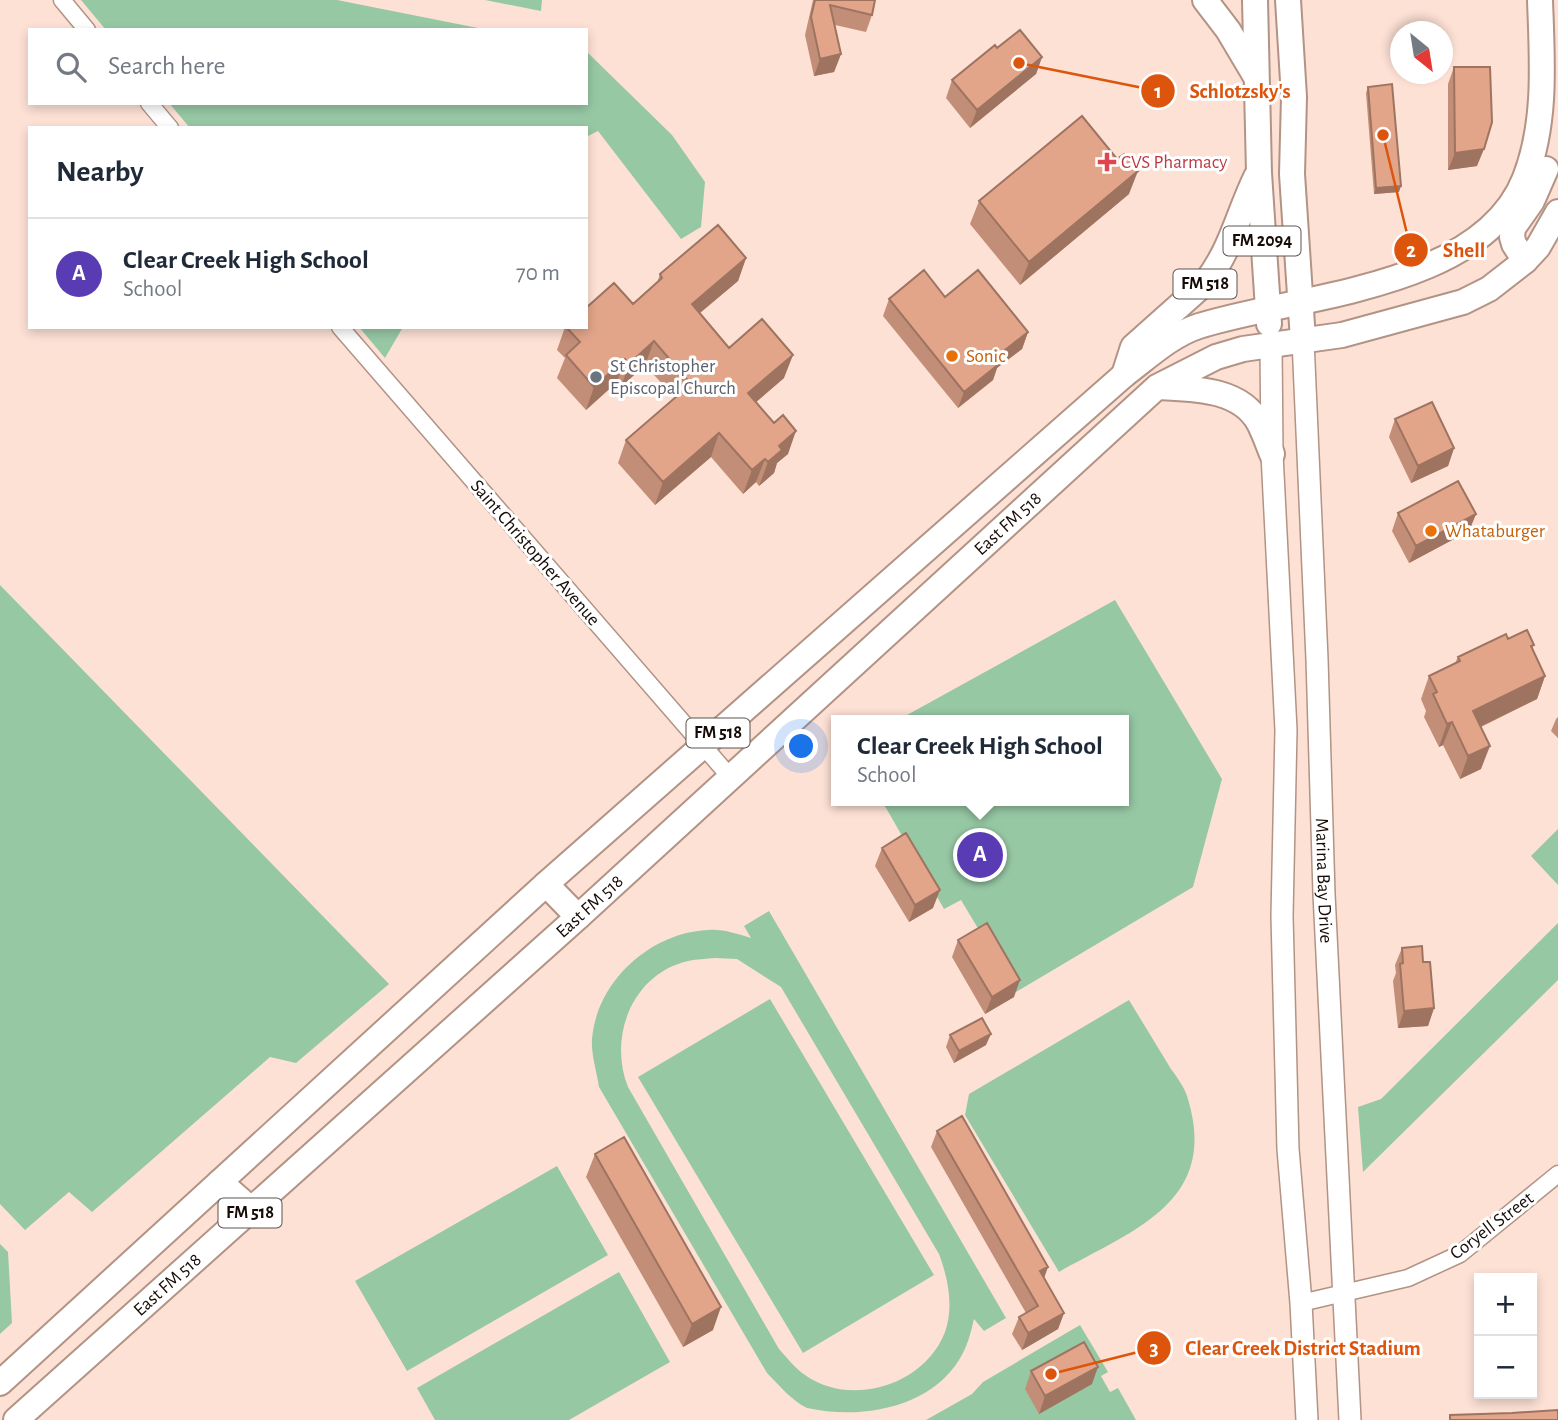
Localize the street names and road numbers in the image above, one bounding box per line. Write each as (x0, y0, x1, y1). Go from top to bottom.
road number: FM 2094 (1224, 227, 1300, 256)
road number: FM 518 (1174, 270, 1236, 298)
street label: Saint Christopher Avenue (467, 476, 603, 630)
street label: East FM 518 (971, 488, 1045, 559)
road number: FM 518 (686, 718, 750, 748)
street label: Marina Bay Drive (1312, 818, 1336, 944)
street label: East FM 518 (552, 871, 627, 941)
street label: Coryell Street (1447, 1189, 1537, 1263)
road number: FM 518 (218, 1198, 282, 1228)
street label: East FM 518 (130, 1250, 205, 1320)

